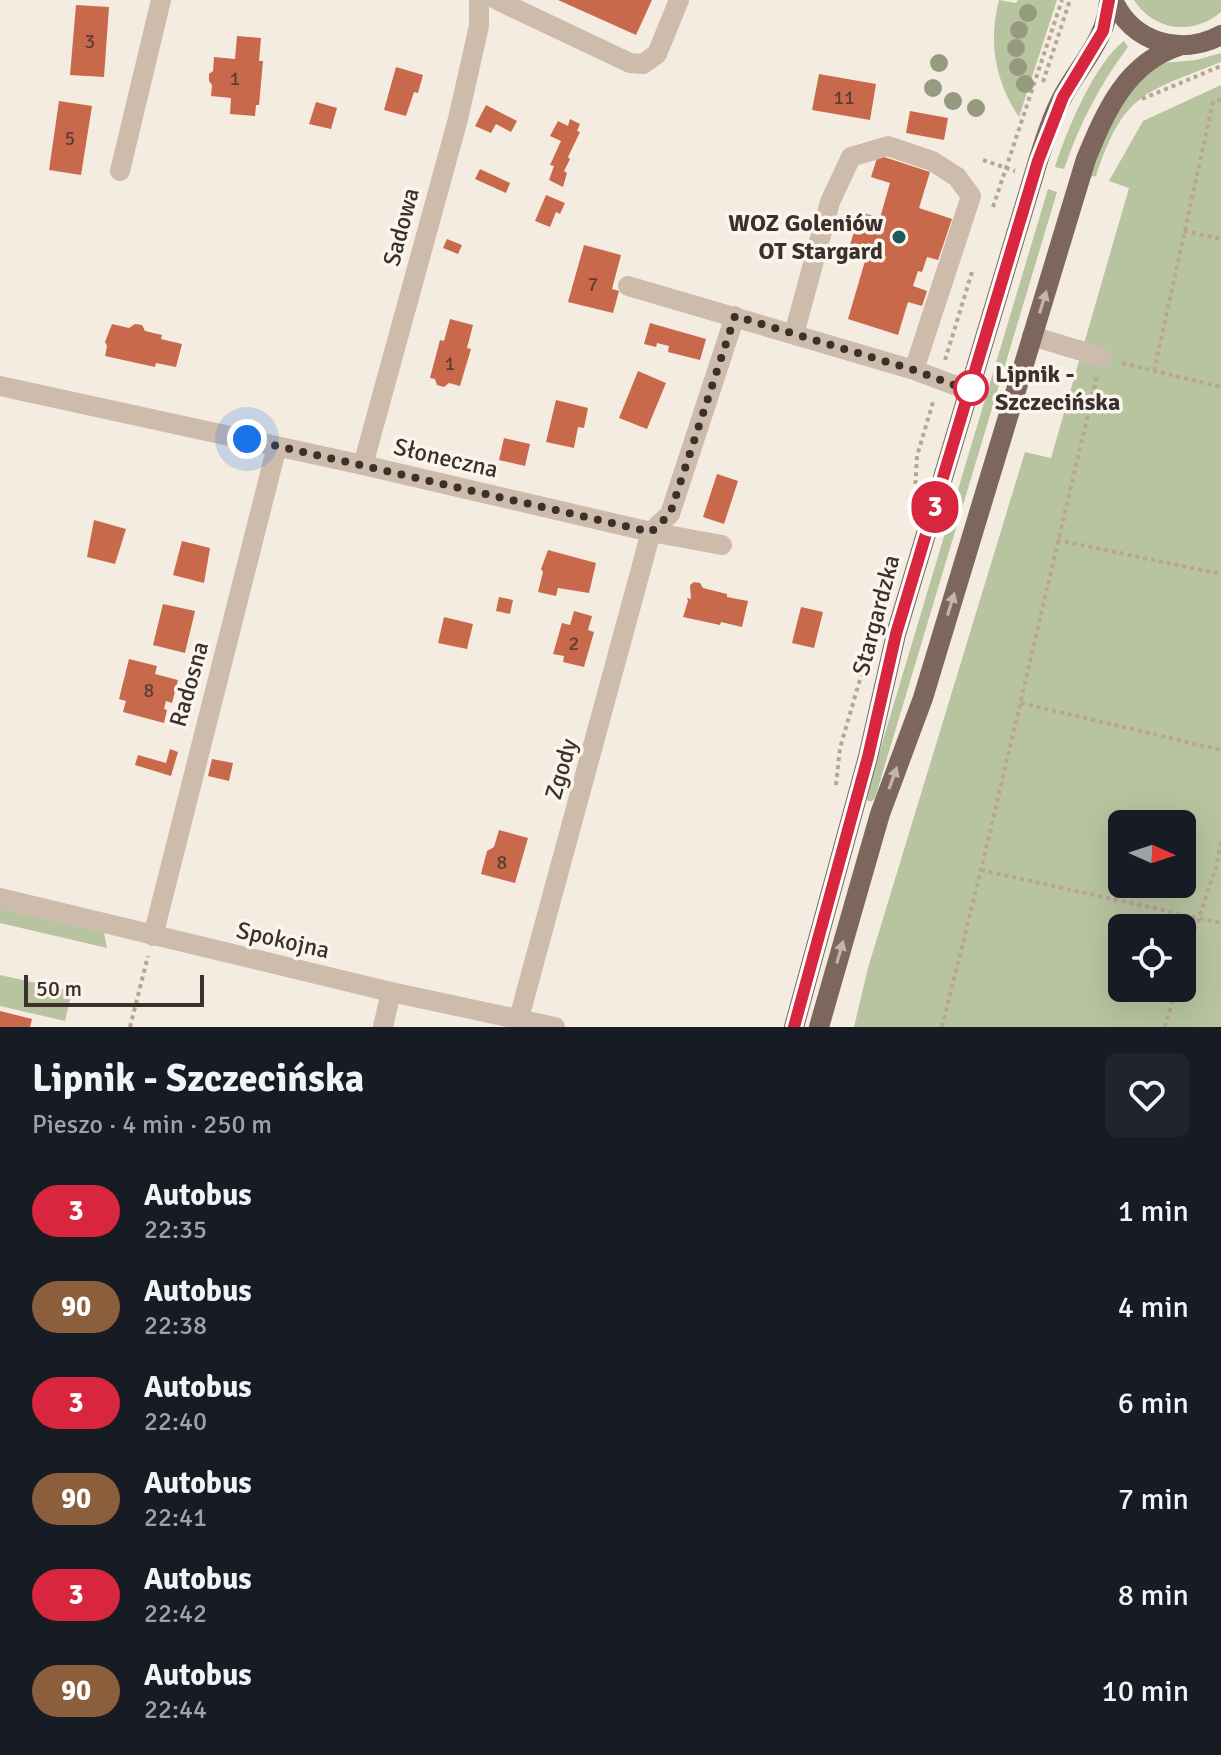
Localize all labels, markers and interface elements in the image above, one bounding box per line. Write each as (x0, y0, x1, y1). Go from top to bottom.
house number: 3 (85, 29, 95, 54)
house number: 1 (230, 66, 240, 91)
house number: 11 (833, 85, 855, 110)
house number: 5 (65, 126, 75, 151)
street label: Sadowa (376, 185, 426, 269)
place label: WOZ Goleniów OT Stargard (728, 208, 884, 266)
marker: WOZ Goleniów OT Stargard (890, 228, 908, 246)
house number: 7 (588, 272, 598, 297)
one-way arrow (1037, 289, 1050, 313)
house number: 1 (445, 351, 455, 376)
place label: Lipnik - Szczecińska (995, 359, 1120, 417)
marker: Lipnik - Szczecińska (954, 371, 988, 405)
your location (227, 419, 267, 459)
street label: Słoneczna (391, 431, 501, 485)
line badge: 3 (909, 481, 961, 533)
text: 3 (927, 490, 943, 524)
street label: Stargardzka (846, 551, 906, 679)
one-way arrow (945, 592, 958, 616)
house number: 2 (569, 631, 579, 656)
street label: Radosna (163, 638, 215, 730)
house number: 8 (144, 678, 154, 703)
street label: Zgody (538, 735, 584, 803)
one-way arrow (887, 766, 900, 790)
north arrow (1108, 810, 1196, 898)
map controls (1108, 810, 1196, 1002)
house number: 8 (497, 850, 507, 875)
button: locate (1108, 914, 1196, 1002)
street label: Spokojna (234, 915, 332, 965)
one-way arrow (834, 940, 847, 964)
scale bar (24, 971, 204, 1007)
text: 50 m (36, 975, 82, 1002)
button: heart (1105, 1053, 1189, 1137)
text: Lipnik - Szczecińska (32, 1055, 364, 1102)
text: Pieszo · 4 min · 250 m (32, 1109, 272, 1141)
text: Autobus (144, 1177, 252, 1214)
text: 1 min (1118, 1193, 1189, 1230)
text: 3 (68, 1194, 84, 1228)
text: 22:35 (144, 1214, 207, 1246)
text: Autobus (144, 1273, 252, 1310)
text: 4 min (1118, 1289, 1189, 1326)
text: 90 (61, 1290, 91, 1324)
text: 22:38 (144, 1310, 207, 1342)
text: Autobus (144, 1369, 252, 1406)
text: 6 min (1118, 1385, 1189, 1422)
text: 3 (68, 1386, 84, 1420)
text: 22:40 (144, 1406, 207, 1438)
text: Autobus (144, 1465, 252, 1502)
text: 7 min (1118, 1481, 1189, 1518)
text: 90 (61, 1482, 91, 1516)
text: 22:41 (144, 1502, 207, 1534)
text: Autobus (144, 1561, 252, 1598)
text: 8 min (1118, 1577, 1189, 1614)
text: 3 (68, 1578, 84, 1612)
text: 22:42 (144, 1598, 207, 1630)
text: Autobus (144, 1657, 252, 1694)
text: 10 min (1102, 1673, 1189, 1710)
text: 90 (61, 1674, 91, 1708)
text: 22:44 (144, 1694, 207, 1726)

